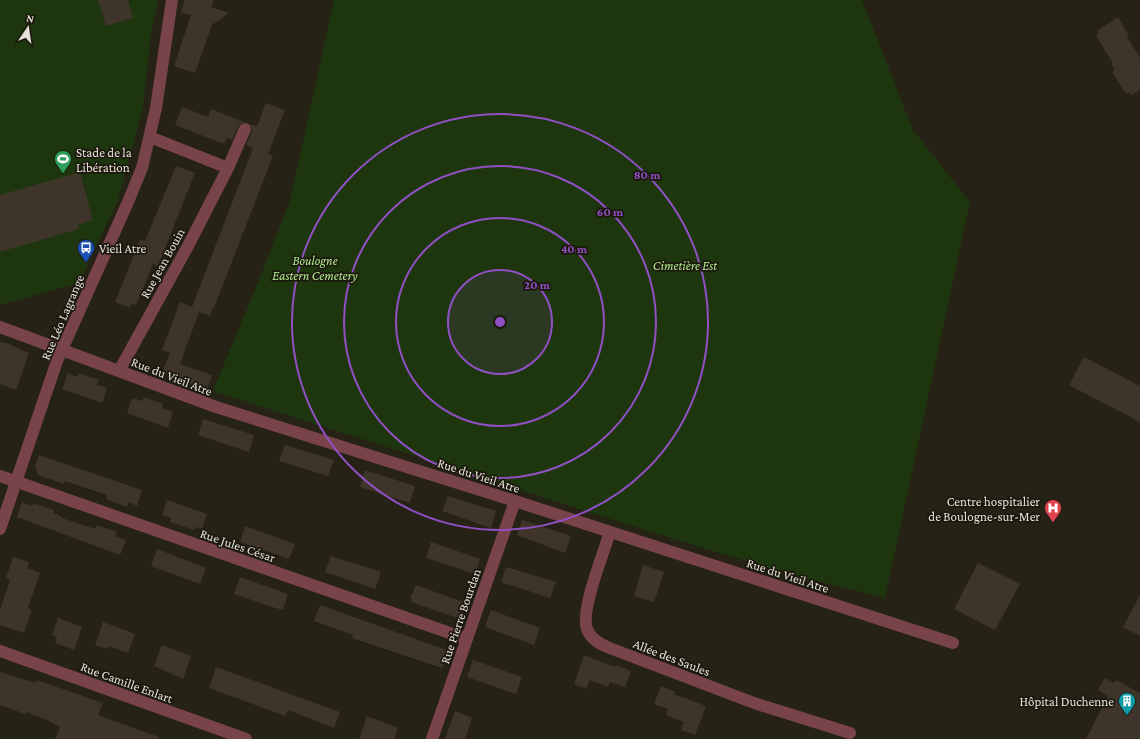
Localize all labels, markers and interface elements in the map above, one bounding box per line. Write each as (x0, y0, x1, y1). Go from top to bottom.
north arrow (8, 8, 48, 48)
text: N (25, 12, 36, 25)
place label: Stade de la Libération (76, 145, 132, 175)
sports icon: Stade de la Libération (53, 149, 73, 174)
text: 80 m (634, 168, 661, 182)
text: 60 m (597, 205, 624, 219)
street label: Rue Jean Bouin (137, 226, 188, 301)
bus stop icon: Vieil Atre (76, 238, 96, 263)
place label: Vieil Atre (99, 241, 146, 256)
text: 40 m (561, 242, 588, 256)
park label: Boulogne Eastern Cemetery (272, 253, 358, 283)
park label: Cimetière Est (653, 258, 717, 273)
street label: Rue Léo Lagrange (38, 272, 87, 362)
text: 20 m (524, 278, 551, 292)
centre of rings (493, 315, 507, 329)
street label: Rue du Vieil Atre (129, 354, 215, 399)
street label: Rue du Vieil Atre (436, 455, 522, 496)
place label: Centre hospitalier de Boulogne-sur-Mer (928, 494, 1040, 524)
hospital icon: Centre hospitalier de Boulogne-sur-Mer (1043, 498, 1063, 523)
street label: Rue Jules César (198, 526, 278, 565)
street label: Rue du Vieil Atre (745, 555, 831, 596)
street label: Rue Pierre Bourdan (437, 567, 484, 666)
street label: Allée des Saules (631, 636, 713, 679)
street label: Rue Camille Enlart (79, 659, 176, 706)
building icon: Hôpital Duchenne (1117, 691, 1137, 716)
place label: Hôpital Duchenne (1019, 694, 1114, 709)

